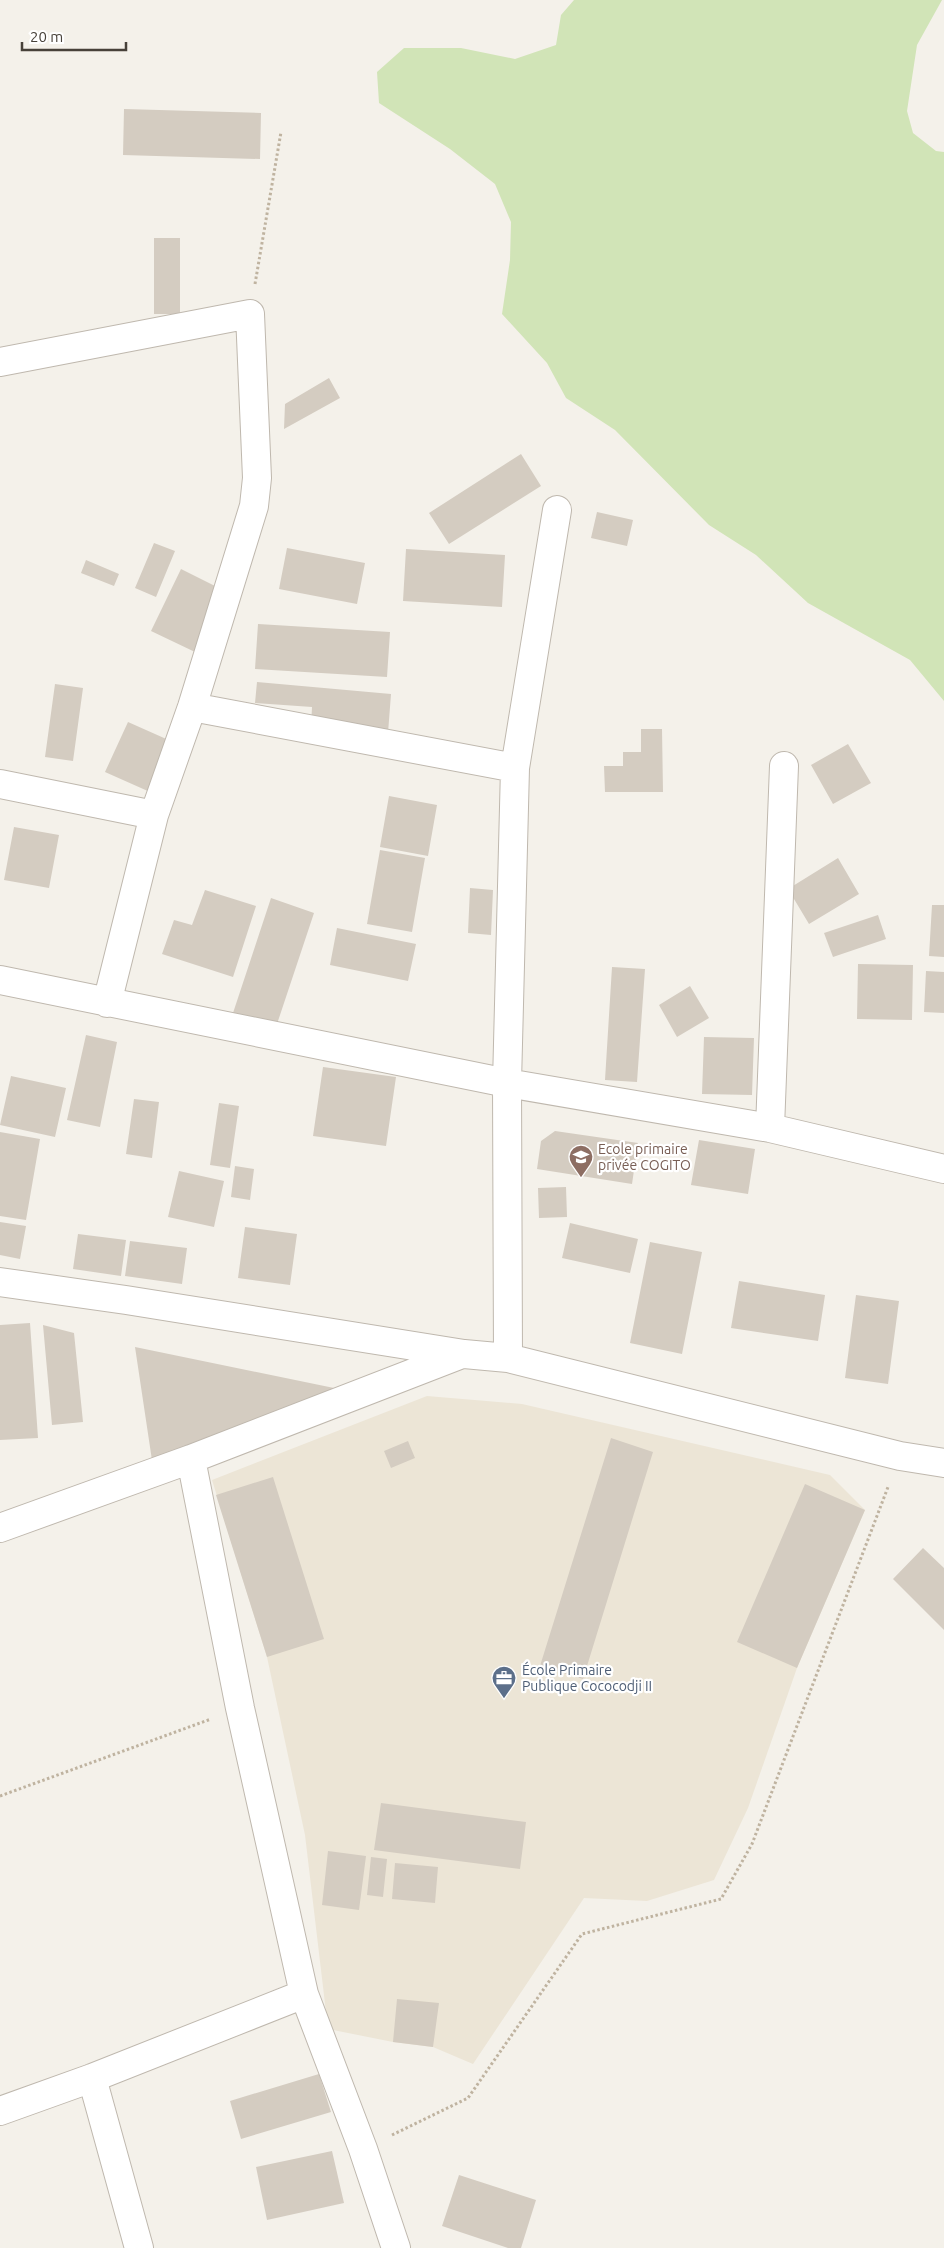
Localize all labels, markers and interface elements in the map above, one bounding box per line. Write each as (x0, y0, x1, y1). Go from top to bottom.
scale bar (22, 20, 126, 52)
text: 20 m (30, 28, 63, 45)
place label: Ecole primaire privée COGITO (598, 1141, 691, 1173)
school or university icon: Ecole primaire privée COGITO (568, 1144, 594, 1178)
place label: École Primaire Publique Cococodji II (522, 1661, 652, 1694)
office icon: École Primaire Publique Cococodji II (491, 1665, 517, 1699)

